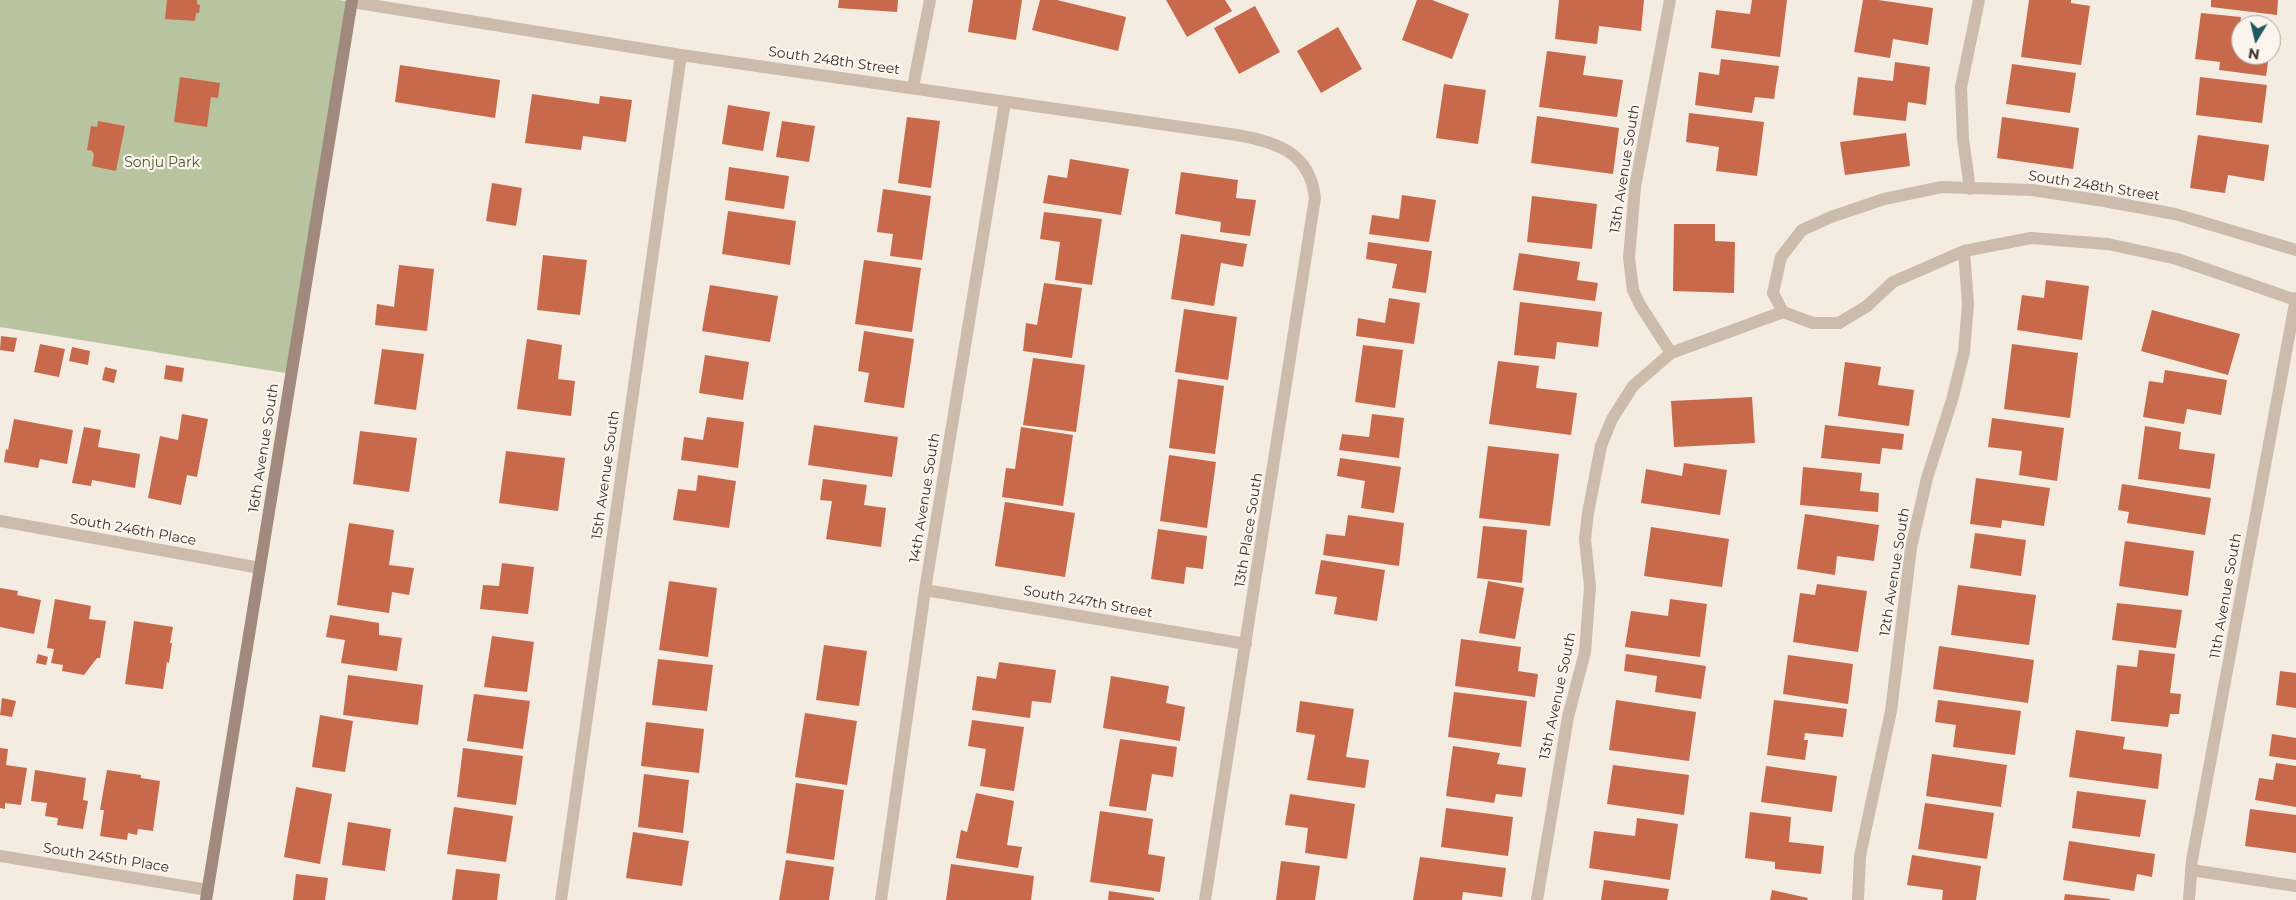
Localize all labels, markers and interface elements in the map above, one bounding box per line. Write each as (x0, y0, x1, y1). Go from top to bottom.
north arrow (2231, 15, 2281, 65)
street label: South 248th Street (767, 43, 901, 79)
text: N (2247, 44, 2261, 64)
street label: 13th Avenue South (1607, 103, 1643, 235)
park label: Sonju Park (124, 155, 200, 171)
street label: South 248th Street (2027, 167, 2161, 205)
street label: 16th Avenue South (245, 382, 283, 514)
street label: 15th Avenue South (589, 409, 623, 541)
street label: 14th Avenue South (906, 432, 944, 564)
street label: 13th Place South (1232, 472, 1266, 588)
street label: 12th Avenue South (1877, 506, 1913, 638)
street label: South 246th Place (68, 511, 198, 549)
street label: 11th Avenue South (2207, 532, 2245, 660)
street label: South 247th Street (1022, 582, 1154, 622)
street label: 13th Avenue South (1536, 631, 1580, 761)
street label: South 245th Place (42, 840, 170, 876)

